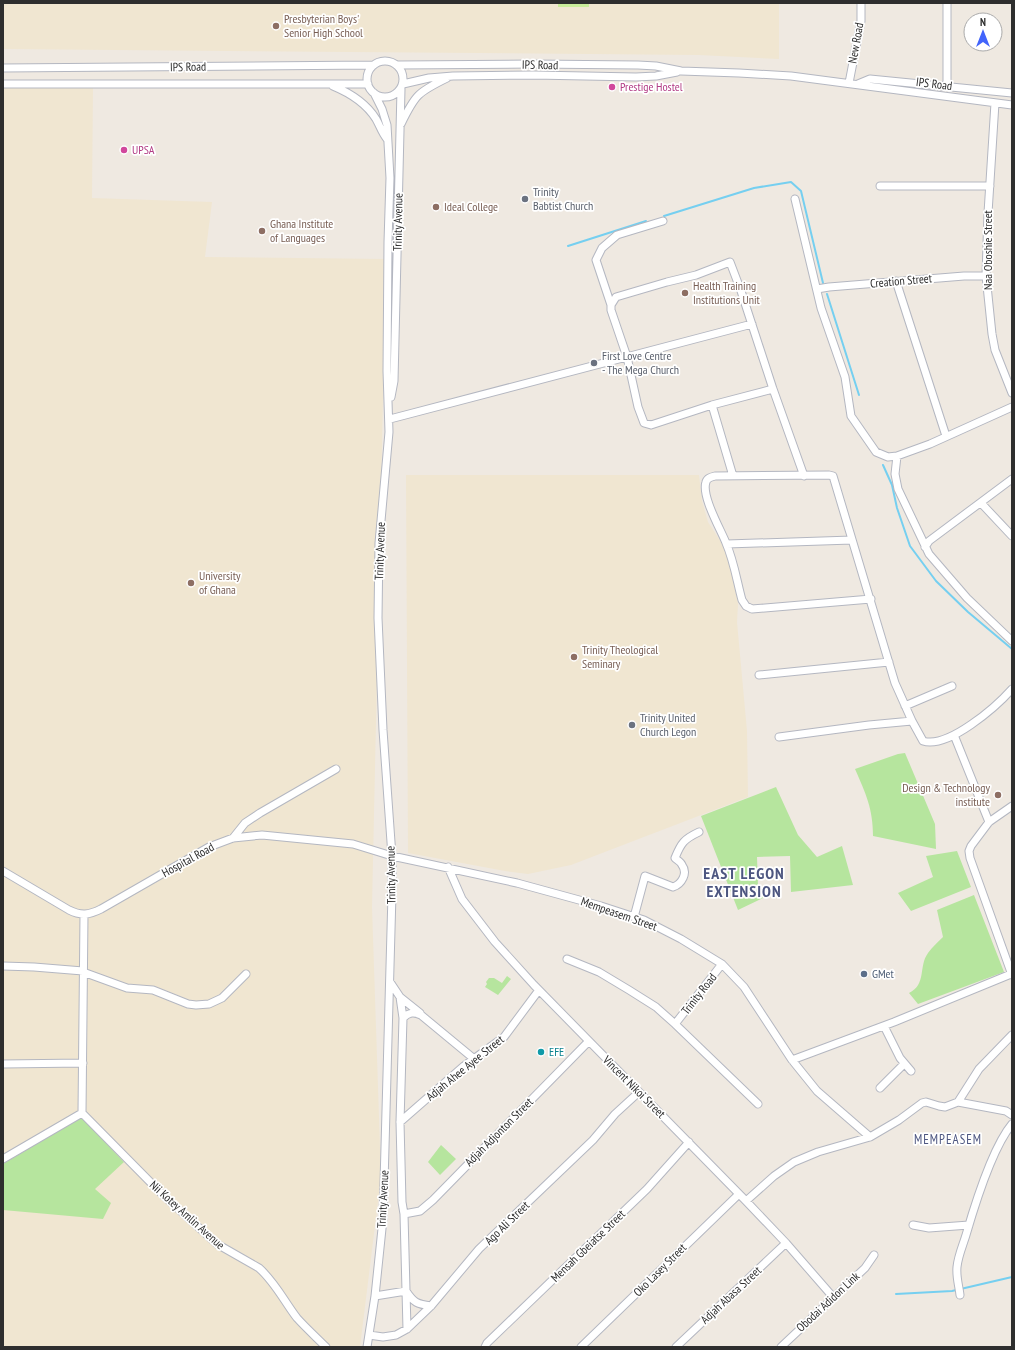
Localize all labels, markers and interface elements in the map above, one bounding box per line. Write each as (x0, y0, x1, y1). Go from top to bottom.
place label: Presbyterian Boys' Senior High School (284, 11, 363, 40)
north arrow (963, 12, 1003, 52)
text: N (980, 15, 986, 29)
marker: Presbyterian Boys' Senior High School (271, 21, 281, 31)
street label: New Road (845, 21, 866, 64)
street label: IPS Road (522, 57, 558, 72)
street label: IPS Road (170, 59, 206, 74)
street label: IPS Road (915, 74, 953, 93)
place label: Prestige Hostel (620, 79, 683, 94)
marker: Prestige Hostel (607, 82, 617, 92)
place label: UPSA (132, 142, 155, 157)
marker: UPSA (119, 145, 129, 155)
place label: Trinity Babtist Church (533, 184, 593, 213)
street label: Trinity Avenue (389, 193, 406, 251)
marker: Trinity Babtist Church (520, 194, 530, 204)
place label: Ideal College (444, 199, 498, 214)
marker: Ideal College (431, 202, 441, 212)
street label: Naa Oboshie Street (980, 209, 995, 290)
place label: Ghana Institute of Languages (270, 216, 333, 245)
marker: Ghana Institute of Languages (257, 226, 267, 236)
street label: Creation Street (869, 270, 933, 291)
place label: Health Training Institutions Unit (693, 278, 761, 307)
marker: Health Training Institutions Unit (680, 288, 690, 298)
place label: First Love Centre - The Mega Church (602, 348, 679, 377)
marker: First Love Centre - The Mega Church (589, 358, 599, 368)
street label: Trinity Avenue (371, 522, 388, 580)
place label: University of Ghana (199, 568, 241, 597)
marker: University of Ghana (186, 578, 196, 588)
place label: Trinity Theological Seminary (582, 642, 658, 671)
marker: Trinity Theological Seminary (569, 652, 579, 662)
place label: Trinity United Church Legon (640, 710, 696, 739)
marker: Trinity United Church Legon (627, 720, 637, 730)
place label: Design & Technology institute (902, 780, 990, 809)
marker: Design & Technology institute (993, 790, 1003, 800)
street label: Hospital Road (159, 839, 217, 880)
street label: Trinity Avenue (382, 846, 399, 904)
district label: EAST LEGON EXTENSION (703, 863, 785, 901)
street label: Mempeasem Street (579, 893, 660, 934)
place label: GMet (872, 966, 895, 981)
marker: GMet (859, 969, 869, 979)
street label: Trinity Road (678, 970, 719, 1017)
street label: Adjah Ahee Ayee Street (423, 1031, 507, 1104)
place label: EFE (549, 1044, 564, 1059)
marker: EFE (536, 1047, 546, 1057)
street label: Vincent Nikoi Street (599, 1052, 669, 1122)
street label: Adjah Adjonton Street (461, 1094, 537, 1169)
district label: MEMPEASEM (914, 1131, 982, 1148)
street label: Trinity Avenue (373, 1170, 392, 1228)
street label: Nii Kotey Amlin Avenue (147, 1177, 228, 1252)
street label: Ago Ali Street (481, 1197, 533, 1248)
street label: Mensah Gbeiatse Street (547, 1206, 629, 1285)
street label: Oko Lasey Street (630, 1240, 690, 1299)
street label: Adjah Abasa Street (697, 1262, 765, 1327)
street label: Obodai Adidon Link (793, 1268, 863, 1335)

